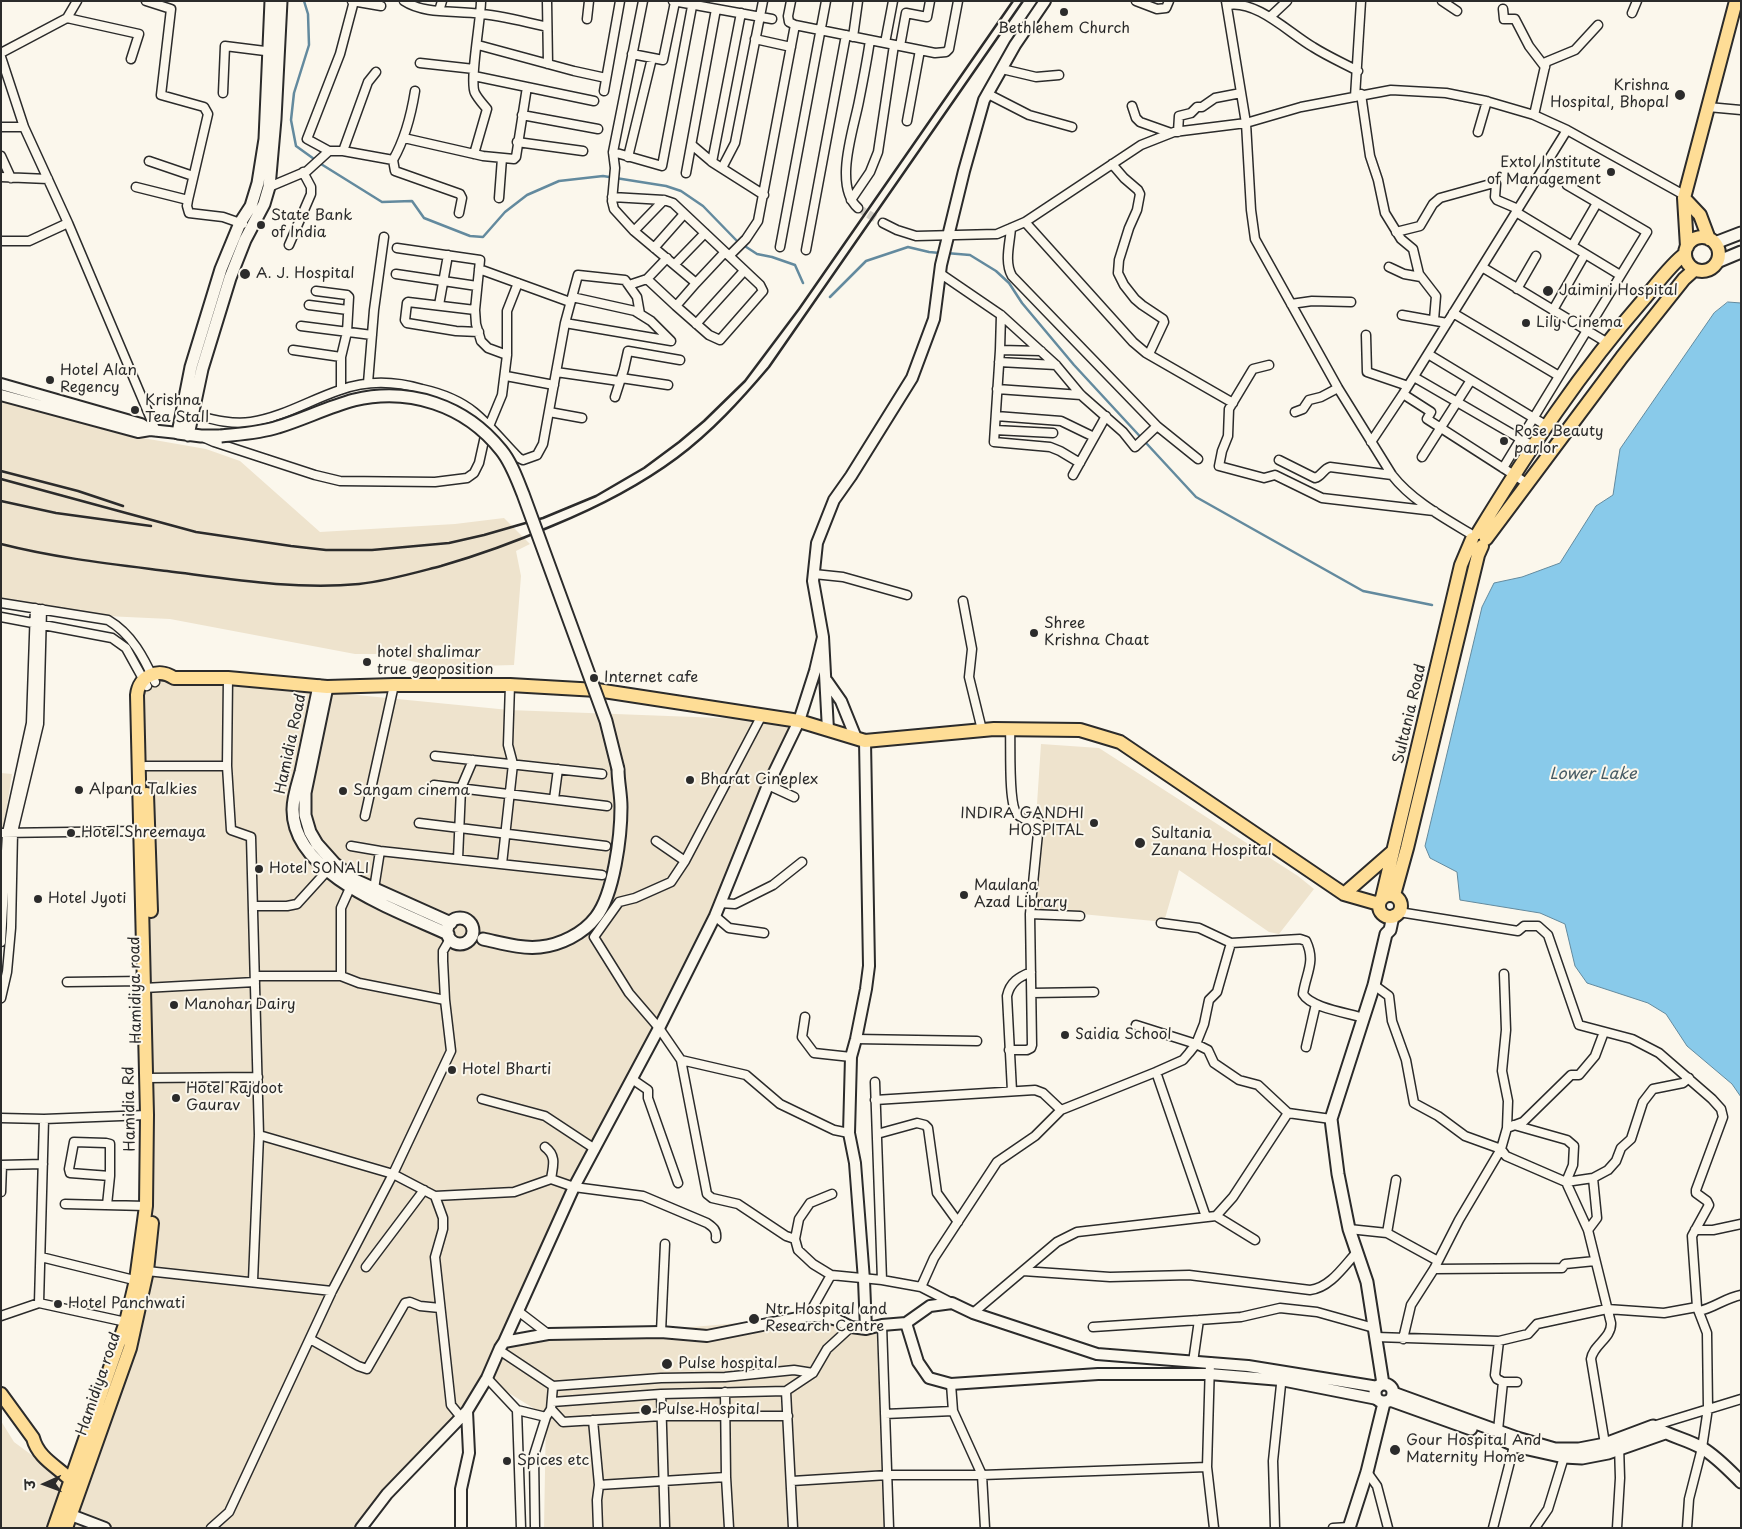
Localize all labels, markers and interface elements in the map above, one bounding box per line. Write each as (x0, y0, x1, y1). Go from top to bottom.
marker: Bethlehem Church (1058, 6, 1070, 18)
place label: Bethlehem Church (998, 20, 1130, 38)
place label: Krishna Hospital, Bhopal (1550, 77, 1669, 112)
marker: Krishna Hospital, Bhopal (1673, 88, 1687, 102)
place label: Extol Institute of Management (1487, 154, 1601, 189)
marker: Extol Institute of Management (1605, 166, 1617, 178)
place label: State Bank of India (271, 207, 352, 242)
marker: State Bank of India (255, 219, 267, 231)
place label: A. J. Hospital (256, 265, 355, 283)
marker: A. J. Hospital (238, 267, 252, 281)
place label: Jaimini Hospital (1559, 282, 1678, 300)
marker: Jaimini Hospital (1541, 284, 1555, 298)
place label: Lily Cinema (1536, 314, 1622, 332)
marker: Lily Cinema (1520, 317, 1532, 329)
place label: Hotel Alan Regency (60, 362, 137, 397)
marker: Hotel Alan Regency (44, 374, 56, 386)
place label: Krishna Tea Stall (145, 392, 209, 427)
marker: Krishna Tea Stall (129, 404, 141, 416)
place label: Rose Beauty parlor (1514, 423, 1604, 458)
marker: Rose Beauty parlor (1498, 435, 1510, 447)
place label: Shree Krishna Chaat (1044, 615, 1149, 650)
marker: Shree Krishna Chaat (1028, 627, 1040, 639)
place label: hotel shalimar true geoposition (377, 644, 493, 679)
marker: hotel shalimar true geoposition (361, 656, 373, 668)
street label: Sultania Road (1390, 662, 1430, 766)
place label: Internet cafe (604, 669, 698, 687)
marker: Internet cafe (588, 672, 600, 684)
street label: Hamidia Road (272, 692, 310, 796)
water label: Lower Lake (1550, 765, 1636, 785)
place label: Bharat Cineplex (700, 771, 818, 789)
marker: Bharat Cineplex (684, 774, 696, 786)
place label: Alpana Talkies (89, 781, 197, 799)
place label: Sangam cinema (353, 782, 470, 800)
marker: Alpana Talkies (73, 784, 85, 796)
marker: Sangam cinema (337, 785, 349, 797)
place label: INDIRA GANDHI HOSPITAL (960, 805, 1084, 840)
marker: INDIRA GANDHI HOSPITAL (1088, 817, 1100, 829)
place label: Hotel Shreemaya (81, 824, 206, 842)
place label: Sultania Zanana Hospital (1151, 825, 1272, 860)
marker: Hotel Shreemaya (65, 827, 77, 839)
marker: Sultania Zanana Hospital (1133, 836, 1147, 850)
place label: Hotel SONALI (269, 860, 369, 878)
marker: Hotel SONALI (253, 863, 265, 875)
place label: Maulana Azad Library (974, 877, 1068, 912)
marker: Maulana Azad Library (958, 889, 970, 901)
place label: Hotel Jyoti (48, 890, 127, 908)
marker: Hotel Jyoti (32, 893, 44, 905)
street label: Hamidiya road (126, 936, 146, 1044)
place label: Manohar Dairy (184, 996, 296, 1014)
marker: Manohar Dairy (168, 999, 180, 1011)
place label: Saidia School (1075, 1026, 1172, 1044)
marker: Saidia School (1059, 1029, 1071, 1041)
place label: Hotel Bharti (462, 1061, 551, 1079)
marker: Hotel Bharti (446, 1064, 458, 1076)
street label: Hamidia Rd (120, 1066, 140, 1152)
place label: Hotel Rajdoot Gaurav (186, 1080, 283, 1115)
marker: Hotel Rajdoot Gaurav (170, 1092, 182, 1104)
place label: Hotel Panchwati (68, 1295, 185, 1313)
marker: Hotel Panchwati (52, 1298, 64, 1310)
place label: Ntr Hospital and Research Centre (765, 1301, 887, 1336)
marker: Ntr Hospital and Research Centre (747, 1312, 761, 1326)
street label: Hamidiya road (73, 1330, 125, 1438)
place label: Pulse hospital (678, 1355, 778, 1373)
marker: Pulse hospital (660, 1357, 674, 1371)
place label: Pulse Hospital (657, 1401, 760, 1419)
marker: Pulse Hospital (639, 1403, 653, 1417)
place label: Gour Hospital And Maternity Home (1406, 1432, 1541, 1467)
marker: Gour Hospital And Maternity Home (1388, 1443, 1402, 1457)
place label: Spices etc (517, 1452, 589, 1470)
marker: Spices etc (501, 1455, 513, 1467)
north arrow (20, 1459, 70, 1509)
text: उ (19, 1480, 40, 1490)

